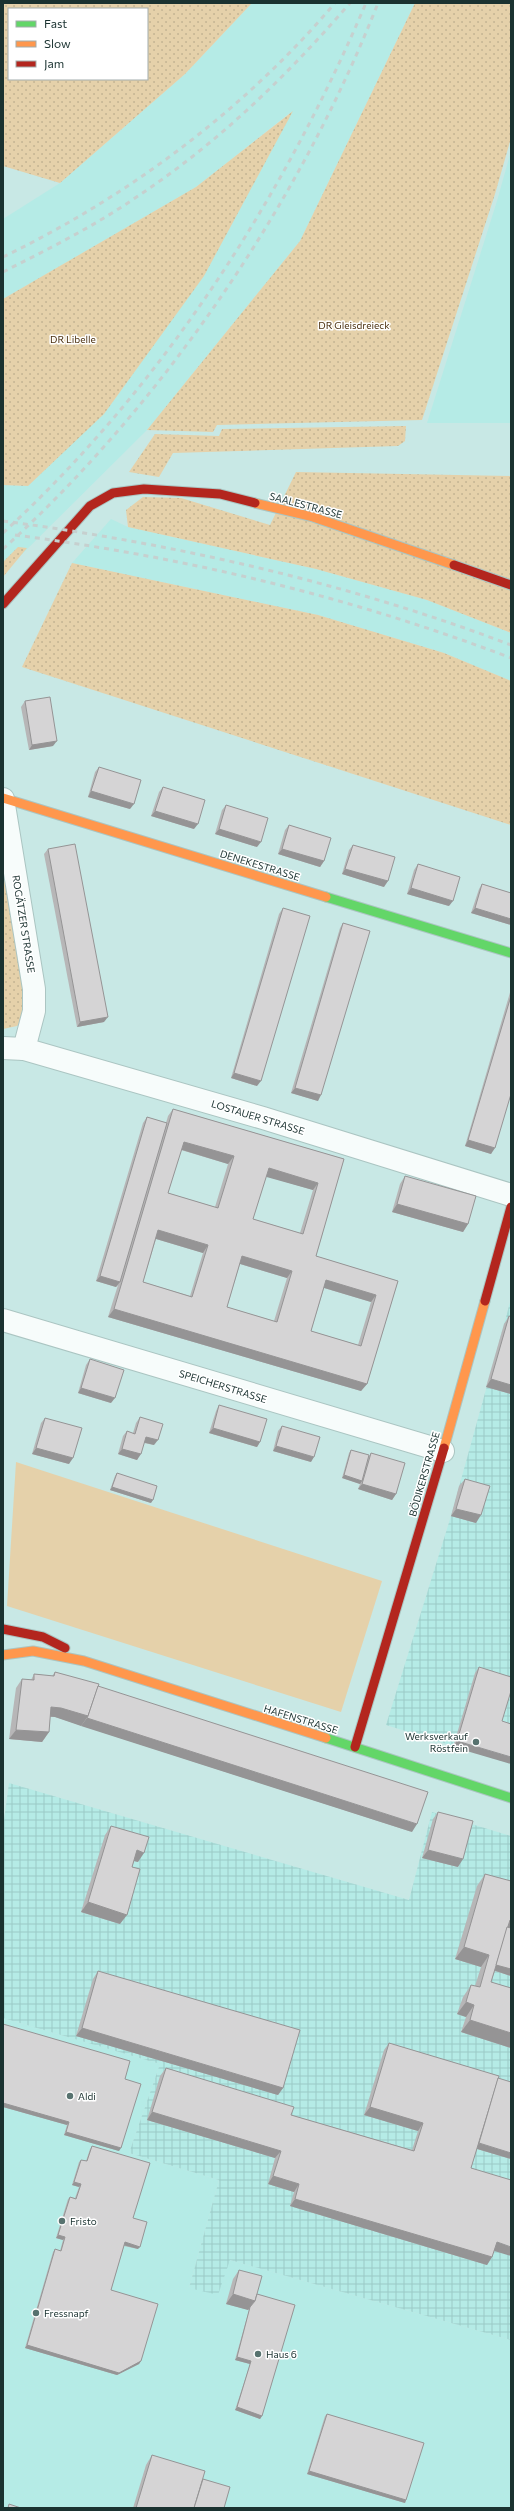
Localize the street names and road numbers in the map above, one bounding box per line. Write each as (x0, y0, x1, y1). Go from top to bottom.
street label: SAALESTRASSE (268, 490, 344, 520)
street label: DENEKESTRASSE (219, 847, 301, 883)
street label: ROGÄTZER STRASSE (10, 874, 38, 974)
street label: LOSTAUER STRASSE (210, 1097, 306, 1137)
street label: SPEICHERSTRASSE (178, 1367, 268, 1405)
street label: BÖDIKERSTRASSE (406, 1430, 442, 1518)
street label: HAFENSTRASSE (262, 1702, 340, 1736)

